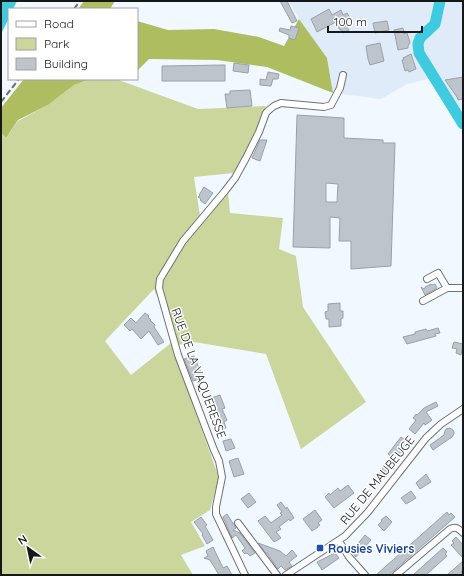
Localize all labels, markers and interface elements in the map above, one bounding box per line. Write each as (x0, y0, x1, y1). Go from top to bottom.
legend (8, 8, 138, 80)
scale bar (328, 8, 422, 34)
text: 100 m (334, 14, 367, 29)
text: Road (44, 16, 74, 31)
text: Park (44, 36, 69, 51)
text: Building (44, 56, 88, 71)
street label: RUE DE LA VAQUERESSE (168, 306, 230, 441)
street label: RUE DE MAUBEUGE (337, 432, 417, 527)
north arrow (8, 528, 48, 568)
text: N (15, 532, 30, 548)
place label: Rousies Viviers (328, 541, 414, 556)
marker: Rousies Viviers (315, 543, 325, 553)

